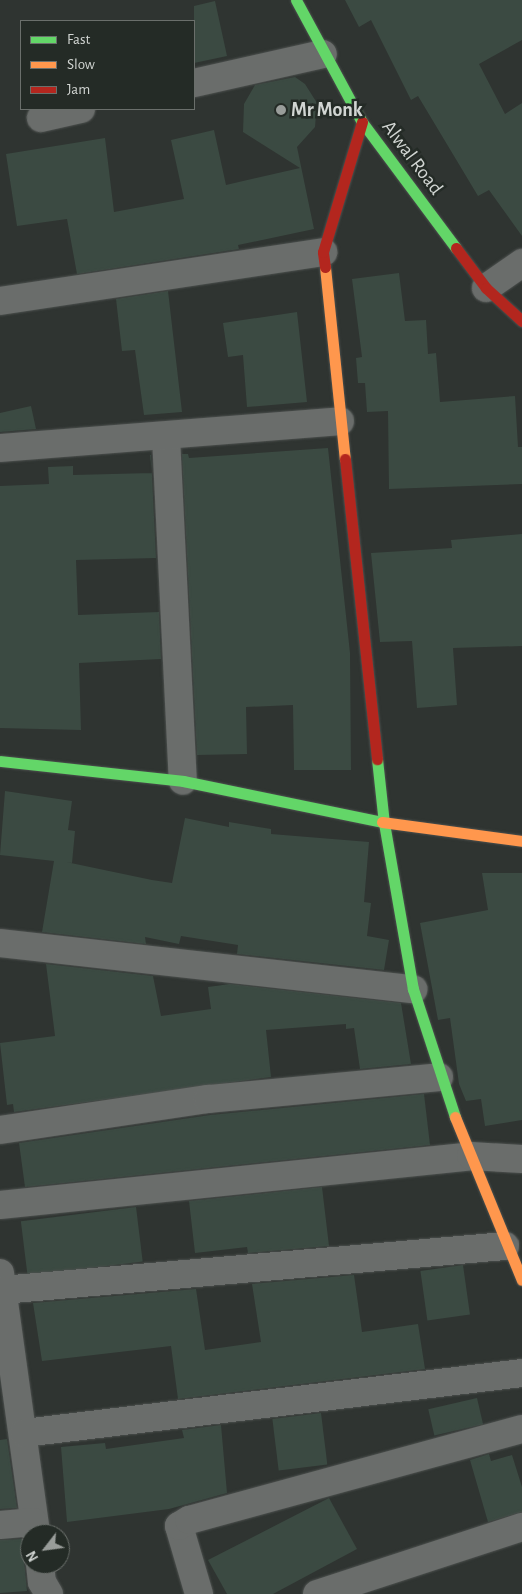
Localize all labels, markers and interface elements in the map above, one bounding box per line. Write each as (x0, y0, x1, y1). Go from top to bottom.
legend (20, 20, 195, 110)
text: Fast (67, 32, 90, 47)
text: Slow (67, 57, 95, 72)
text: Jam (67, 82, 90, 97)
place label: Mr Monk (291, 98, 363, 122)
marker: Mr Monk (275, 104, 287, 116)
street label: Alwal Road (376, 116, 448, 200)
north arrow (20, 1524, 70, 1574)
text: N (24, 1548, 41, 1564)

